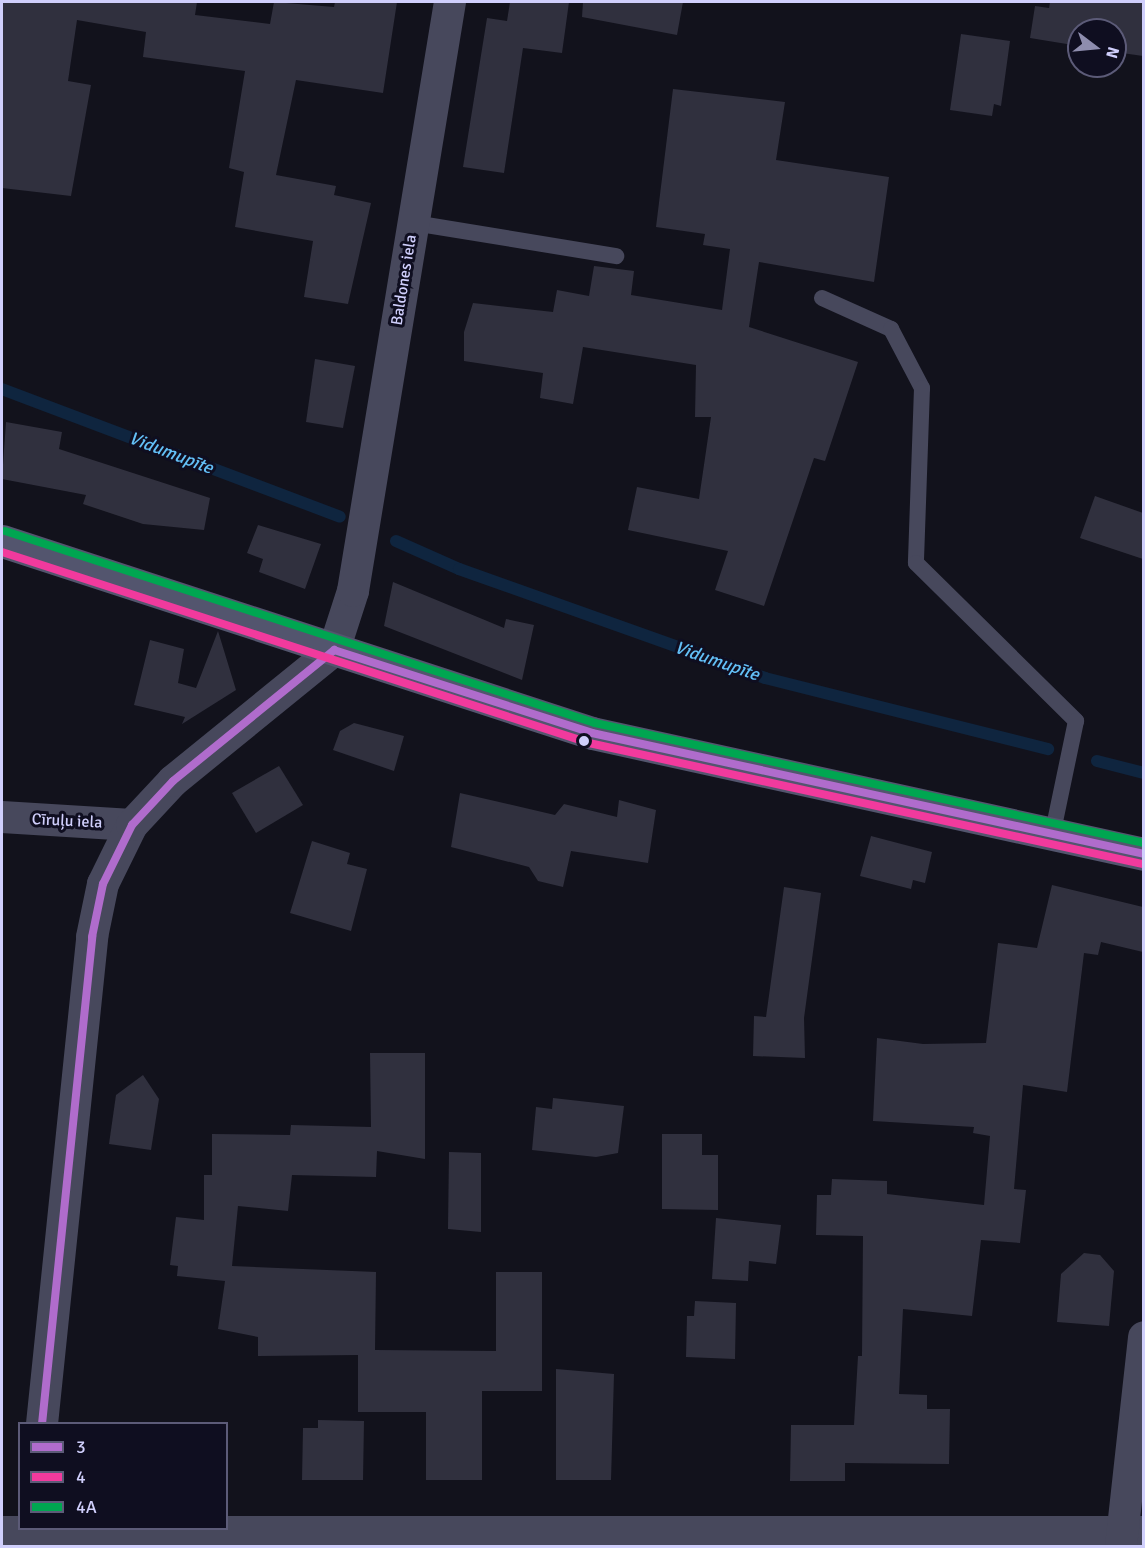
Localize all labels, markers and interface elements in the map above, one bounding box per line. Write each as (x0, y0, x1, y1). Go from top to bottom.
north arrow (1067, 18, 1127, 78)
text: N (1101, 44, 1124, 61)
street label: Baldones iela (387, 233, 421, 327)
water label: Vidumupīte (126, 427, 216, 479)
water label: Vidumupīte (672, 636, 762, 686)
unlabelled marker (578, 735, 590, 747)
street label: Cīruļu iela (31, 810, 103, 832)
legend (18, 1422, 228, 1530)
text: 3 (76, 1436, 86, 1458)
text: 4 (76, 1466, 86, 1488)
text: 4A (76, 1496, 97, 1518)

